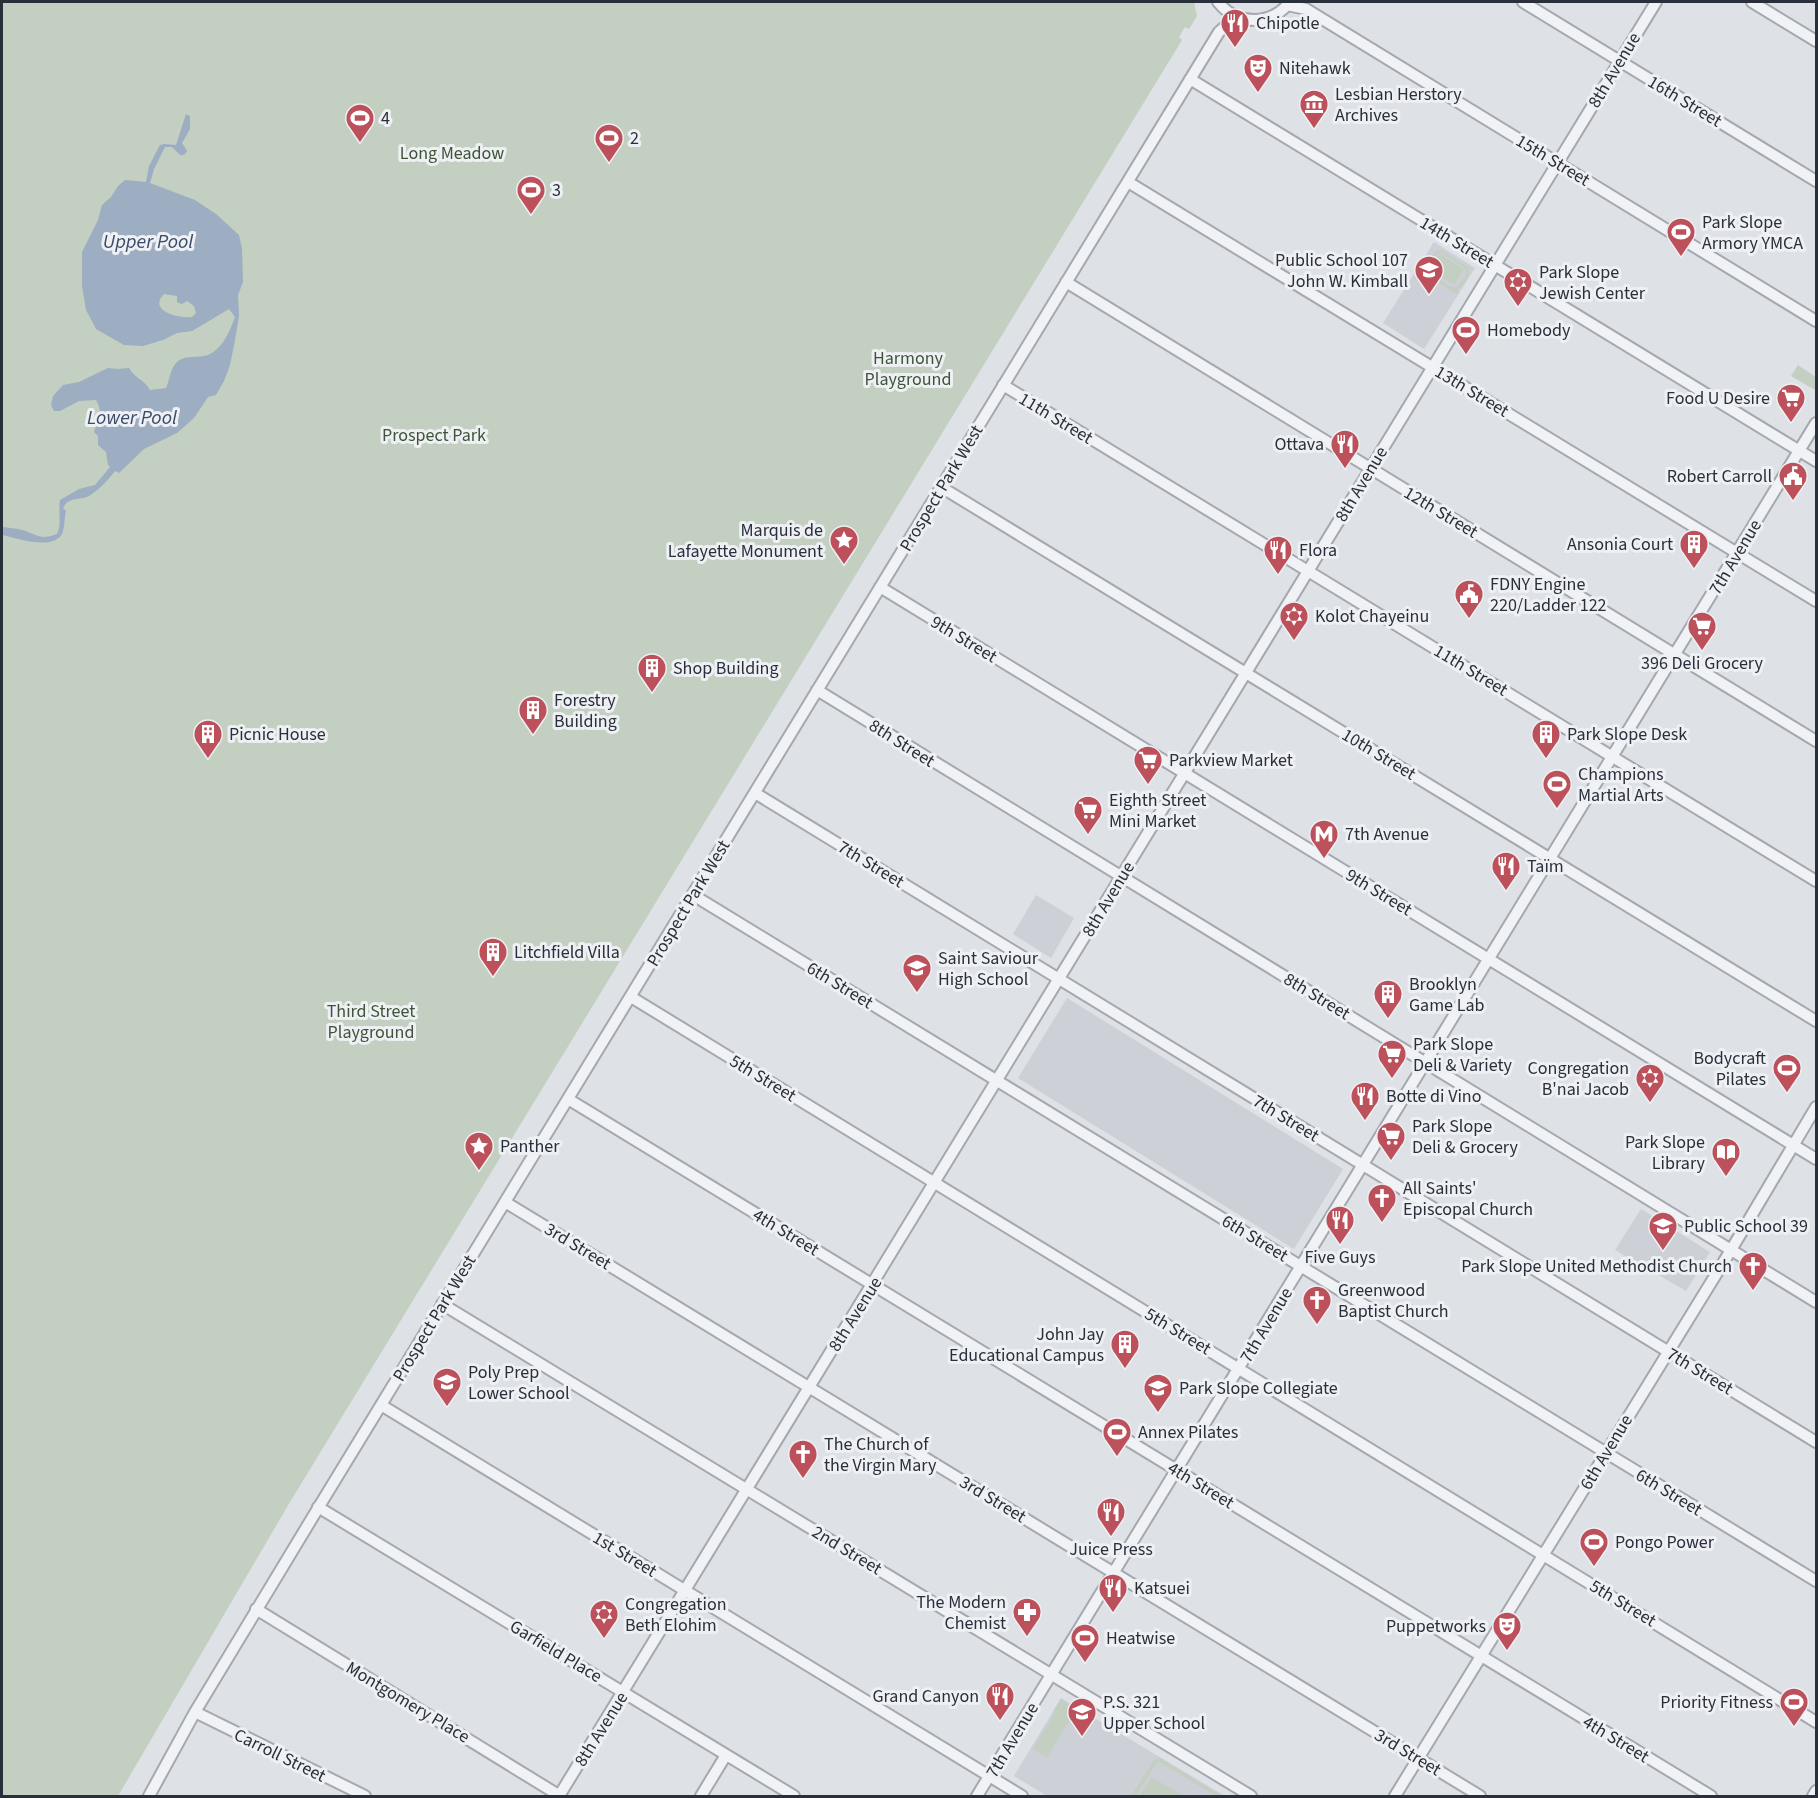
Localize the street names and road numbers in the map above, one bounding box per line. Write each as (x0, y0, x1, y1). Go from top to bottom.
street label: 8th Avenue (1582, 28, 1647, 113)
street label: 16th Street (1643, 69, 1727, 133)
street label: 15th Street (1511, 128, 1595, 192)
street label: 14th Street (1415, 210, 1499, 274)
street label: 13th Street (1430, 359, 1514, 423)
street label: 11th Street (1014, 386, 1098, 450)
street label: Prospect Park West (894, 420, 989, 556)
street label: 8th Avenue (1329, 442, 1394, 527)
street label: 12th Street (1399, 480, 1483, 544)
street label: 7th Avenue (1703, 515, 1768, 600)
street label: 9th Street (926, 610, 1002, 669)
street label: 11th Street (1429, 638, 1513, 702)
street label: 8th Street (864, 713, 940, 774)
street label: 10th Street (1337, 722, 1421, 786)
street label: Prospect Park West (641, 835, 736, 971)
street label: 7th Street (833, 835, 909, 894)
street label: 8th Avenue (1076, 857, 1141, 942)
street label: 9th Street (1341, 863, 1417, 922)
street label: 6th Street (802, 956, 878, 1015)
street label: 8th Street (1279, 967, 1355, 1026)
street label: 5th Street (725, 1049, 801, 1108)
street label: 7th Street (1248, 1089, 1324, 1148)
street label: 4th Street (748, 1203, 824, 1262)
street label: 6th Street (1217, 1209, 1293, 1268)
street label: 3rd Street (540, 1217, 616, 1276)
street label: Prospect Park West (387, 1250, 482, 1386)
street label: 8th Avenue (823, 1272, 888, 1356)
street label: 7th Avenue (1234, 1283, 1299, 1368)
street label: 5th Street (1140, 1302, 1216, 1361)
street label: 7th Street (1662, 1342, 1738, 1401)
street label: 6th Avenue (1574, 1410, 1639, 1495)
street label: 4th Street (1163, 1456, 1239, 1515)
street label: 6th Street (1631, 1463, 1707, 1522)
street label: 3rd Street (955, 1470, 1031, 1529)
street label: 2nd Street (807, 1520, 886, 1581)
street label: 1st Street (588, 1525, 662, 1583)
street label: 5th Street (1585, 1574, 1661, 1633)
street label: Garfield Place (505, 1614, 607, 1689)
street label: Montgomery Place (341, 1656, 474, 1749)
street label: 8th Avenue (569, 1687, 634, 1771)
street label: 7th Avenue (980, 1698, 1045, 1783)
street label: 4th Street (1578, 1710, 1654, 1769)
street label: Carroll Street (230, 1722, 330, 1788)
street label: 3rd Street (1370, 1723, 1446, 1782)

